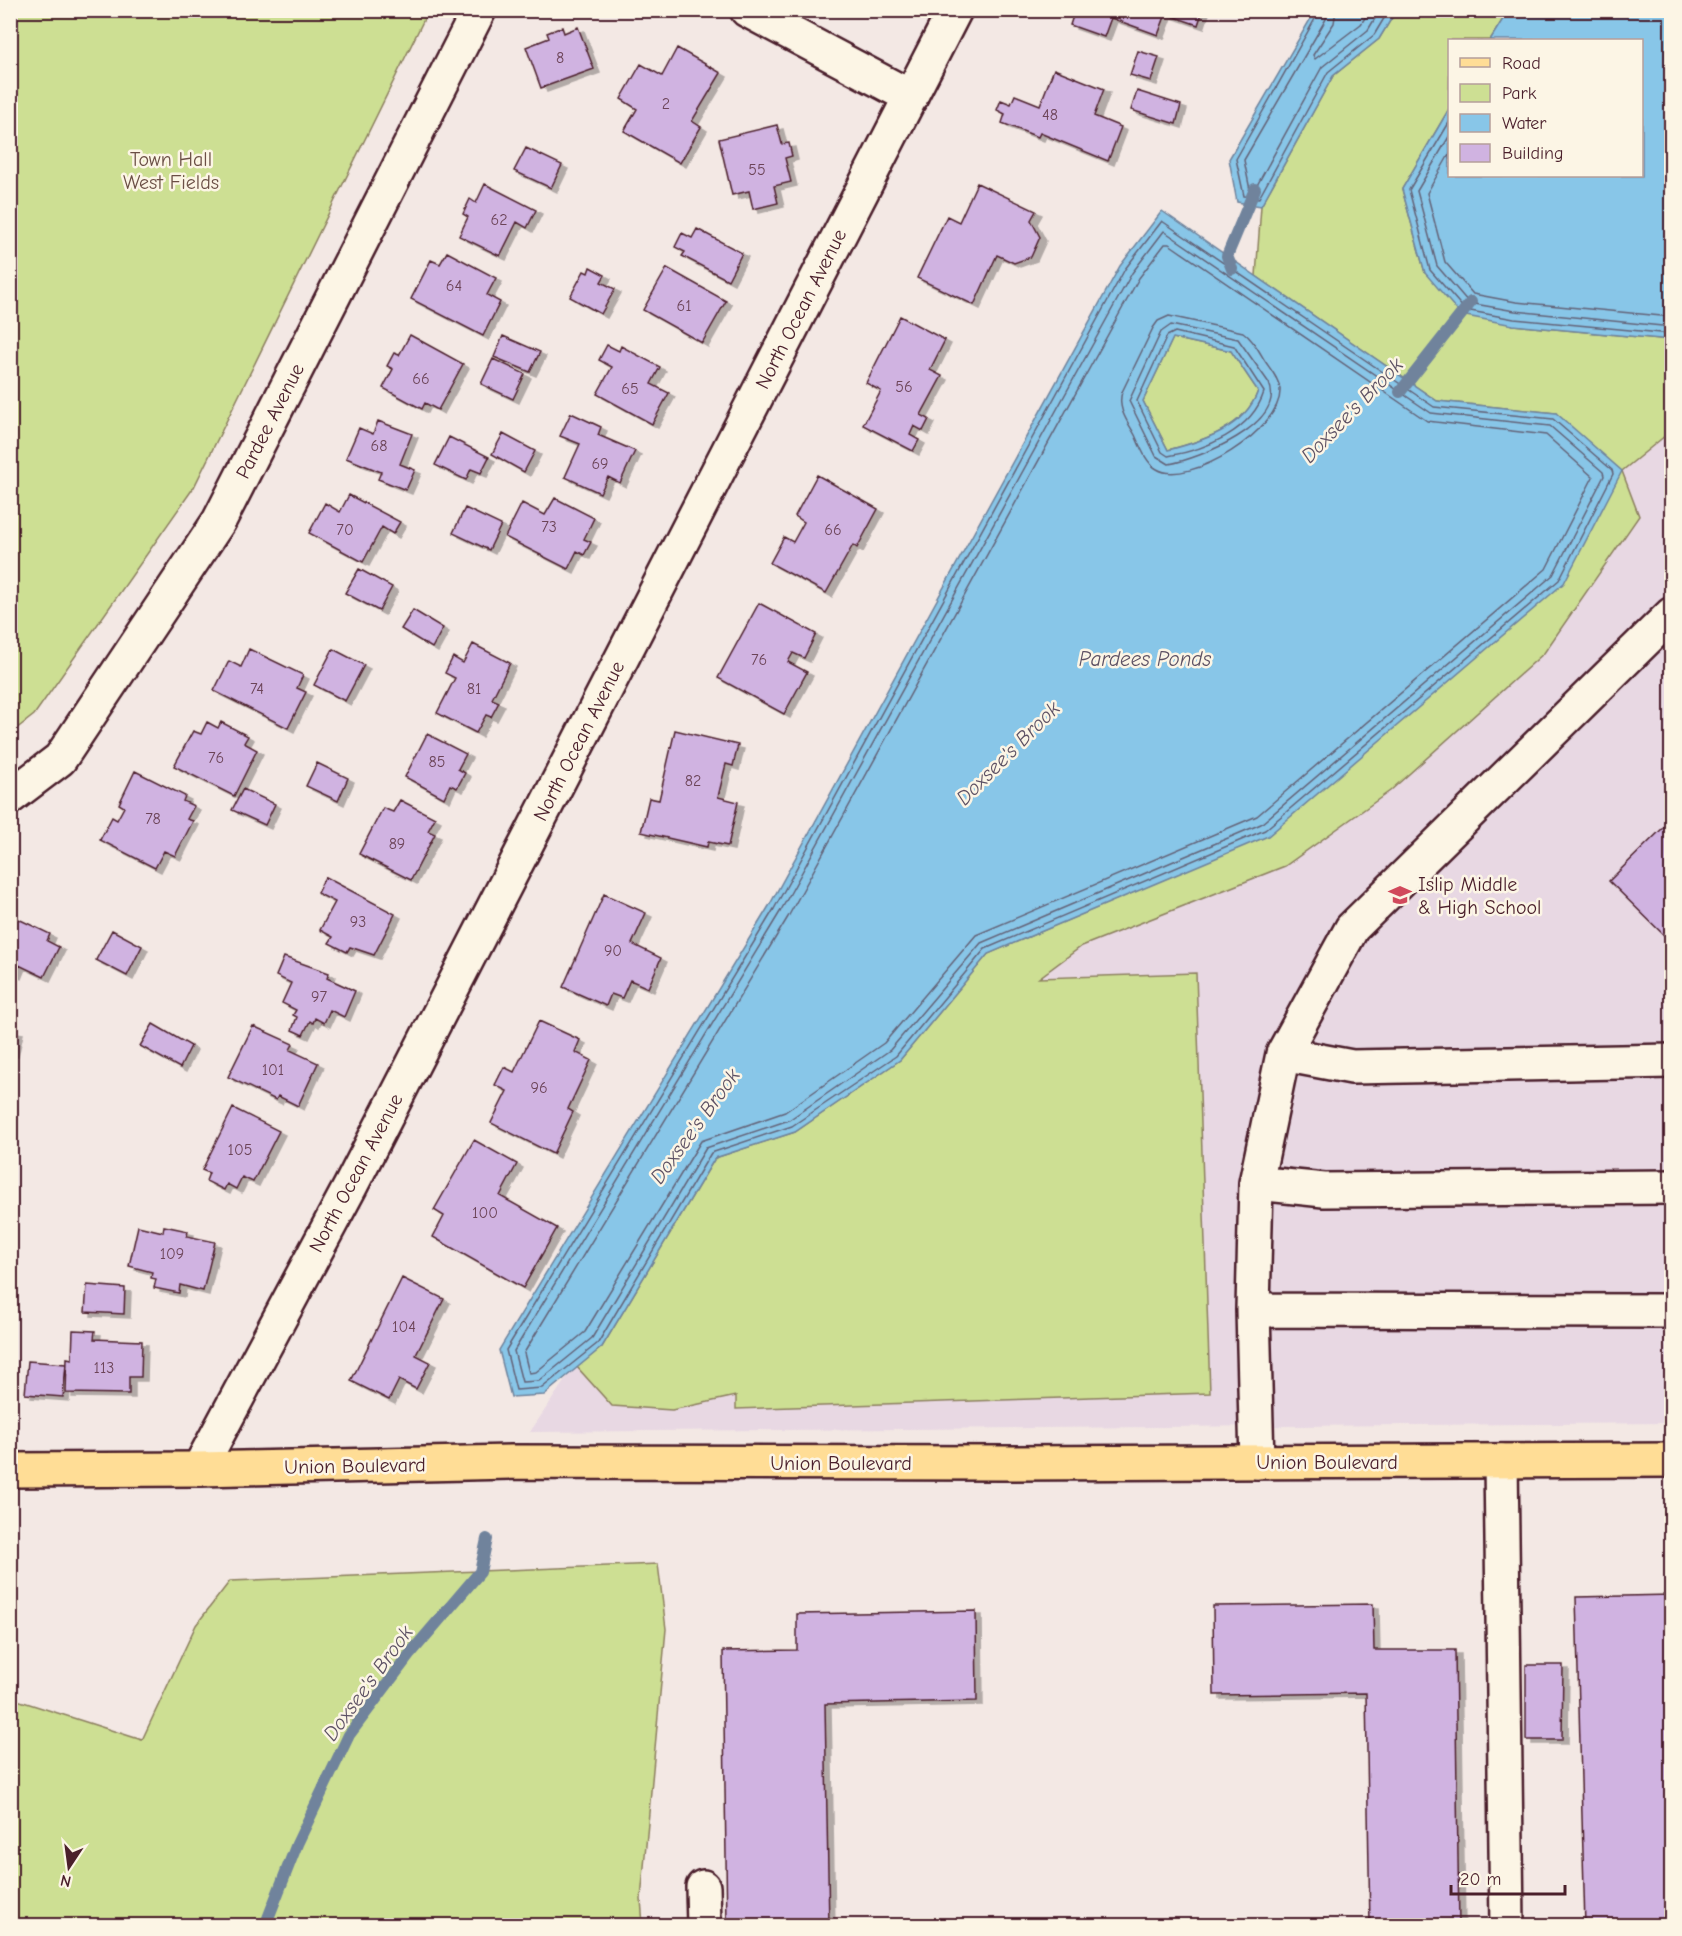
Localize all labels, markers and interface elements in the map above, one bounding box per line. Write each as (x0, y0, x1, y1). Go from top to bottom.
legend (1448, 39, 1643, 177)
house number: 8 (556, 49, 564, 67)
text: Road (1502, 53, 1541, 74)
text: Park (1502, 83, 1537, 104)
house number: 2 (662, 95, 670, 113)
house number: 48 (1042, 106, 1058, 124)
text: Water (1502, 113, 1547, 134)
text: Building (1502, 143, 1564, 164)
park label: Town Hall West Fields (123, 148, 219, 194)
house number: 55 (748, 161, 766, 179)
house number: 62 (490, 211, 508, 229)
street label: North Ocean Avenue (751, 225, 851, 393)
house number: 64 (446, 277, 462, 295)
house number: 61 (676, 297, 692, 315)
water label: Doxsee's Brook (1296, 352, 1409, 467)
street label: Pardee Avenue (231, 360, 309, 482)
house number: 66 (412, 370, 430, 388)
house number: 56 (895, 378, 913, 396)
house number: 65 (621, 380, 639, 398)
house number: 68 (371, 437, 387, 455)
house number: 69 (591, 455, 609, 473)
house number: 73 (541, 518, 557, 536)
house number: 70 (336, 521, 354, 539)
house number: 66 (824, 521, 842, 539)
water label: Pardees Ponds (1079, 647, 1212, 671)
house number: 76 (751, 651, 767, 669)
street label: North Ocean Avenue (529, 657, 629, 825)
house number: 74 (250, 680, 264, 698)
house number: 81 (467, 680, 481, 698)
water label: Doxsee's Brook (951, 696, 1065, 810)
house number: 76 (208, 749, 224, 767)
house number: 85 (429, 753, 445, 771)
house number: 82 (685, 772, 701, 790)
house number: 78 (145, 810, 161, 828)
house number: 89 (389, 835, 405, 853)
place label: Islip Middle & High School (1418, 873, 1542, 919)
school or university icon: Islip Middle & High School (1387, 882, 1413, 908)
house number: 93 (350, 913, 366, 931)
house number: 90 (604, 942, 622, 960)
house number: 97 (311, 988, 327, 1006)
house number: 101 (262, 1061, 284, 1079)
water label: Doxsee's Brook (645, 1063, 745, 1188)
house number: 96 (530, 1079, 548, 1097)
street label: North Ocean Avenue (304, 1090, 408, 1256)
house number: 105 (228, 1141, 252, 1159)
house number: 100 (472, 1204, 498, 1222)
house number: 109 (160, 1245, 184, 1263)
house number: 104 (392, 1318, 416, 1336)
house number: 113 (94, 1359, 114, 1377)
street label: Union Boulevard (1256, 1451, 1398, 1474)
street label: Union Boulevard (770, 1452, 912, 1475)
street label: Union Boulevard (284, 1453, 426, 1479)
water label: Doxsee's Brook (318, 1620, 418, 1745)
north arrow (39, 1837, 99, 1897)
scale bar (1451, 1858, 1565, 1896)
text: 20 m (1460, 1869, 1501, 1890)
text: N (59, 1871, 73, 1891)

